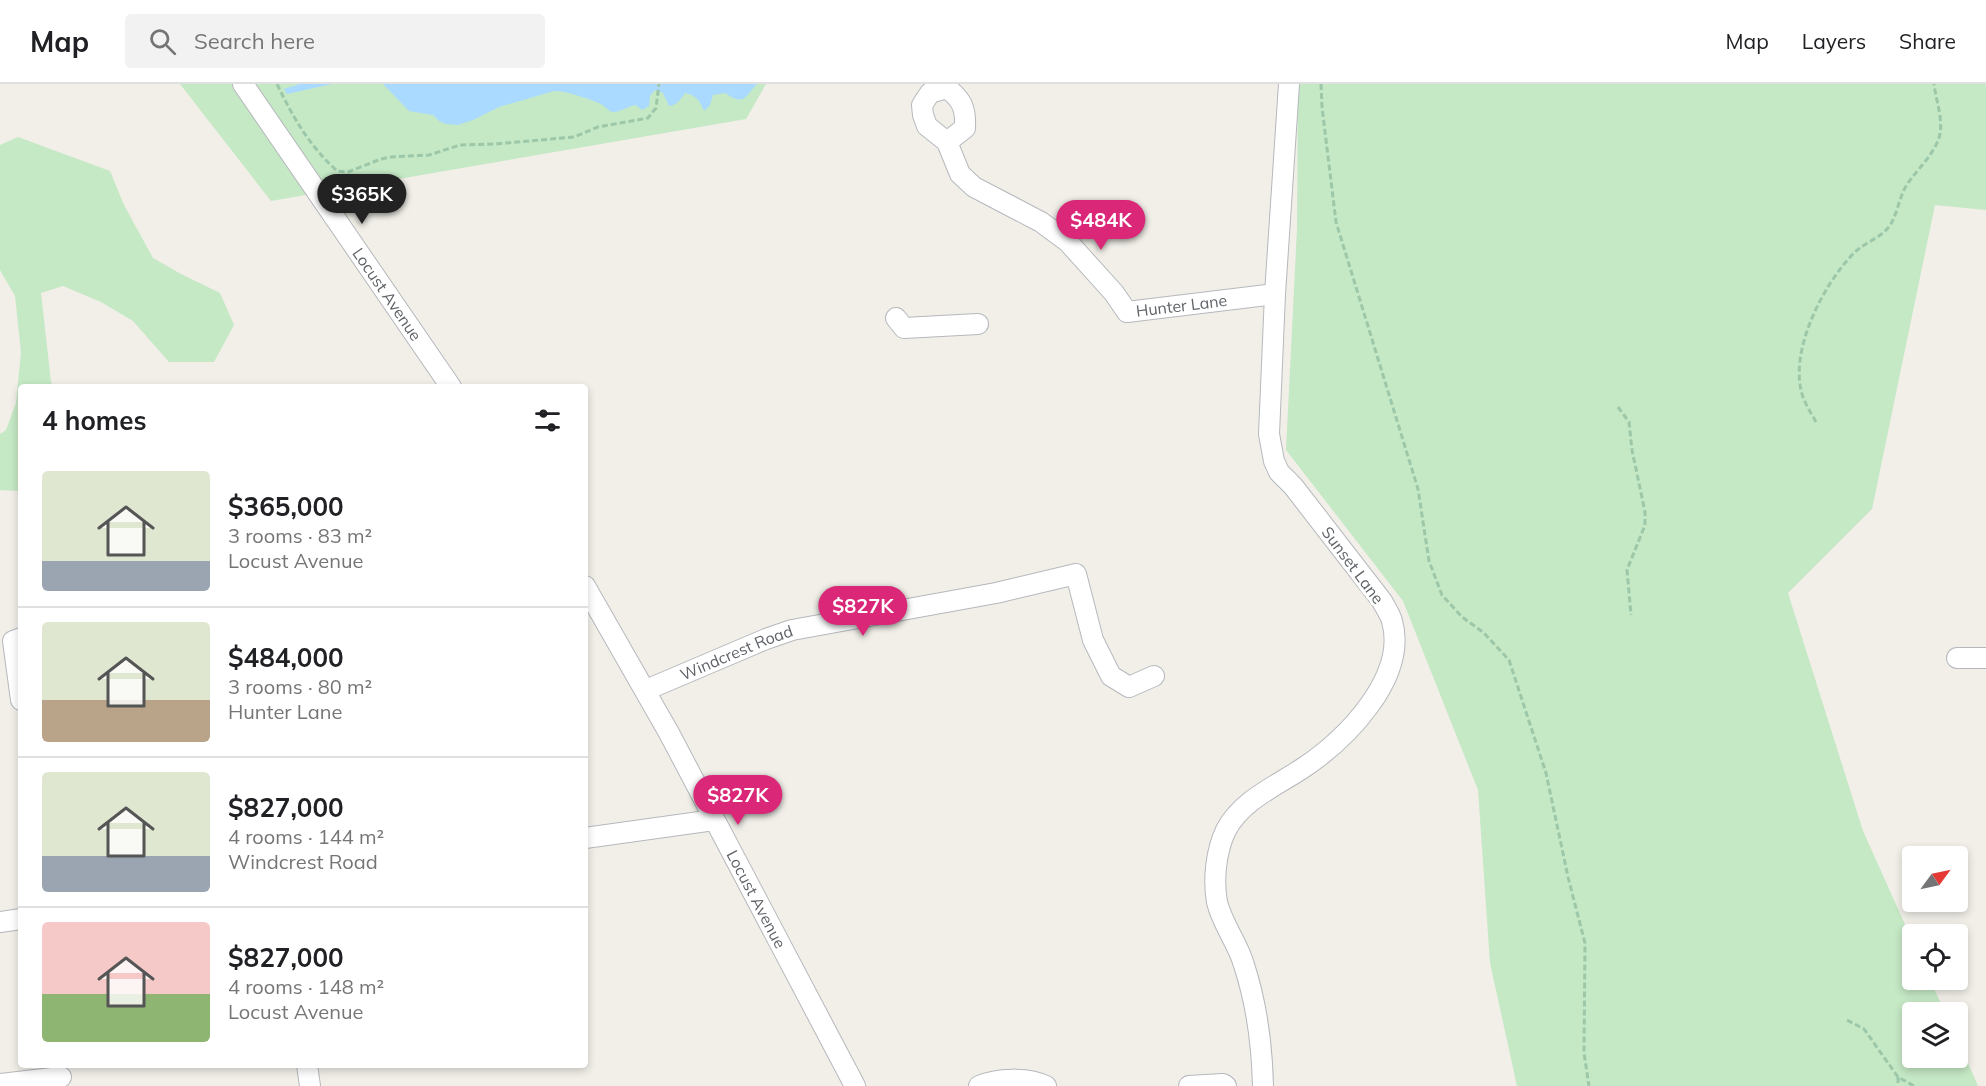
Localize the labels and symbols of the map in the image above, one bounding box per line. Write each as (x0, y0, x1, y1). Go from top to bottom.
pin: $365K (320, 174, 404, 225)
pin: $484K (1059, 200, 1143, 251)
street label: Locust Avenue (348, 244, 426, 345)
street label: Hunter Lane (1135, 290, 1228, 321)
street label: Sunset Lane (1318, 522, 1388, 608)
pin: $827K (821, 586, 905, 637)
street label: Windcrest Road (677, 621, 795, 684)
pin: $827K (696, 775, 780, 826)
street label: Locust Avenue (722, 846, 791, 952)
north arrow (1902, 846, 1968, 912)

